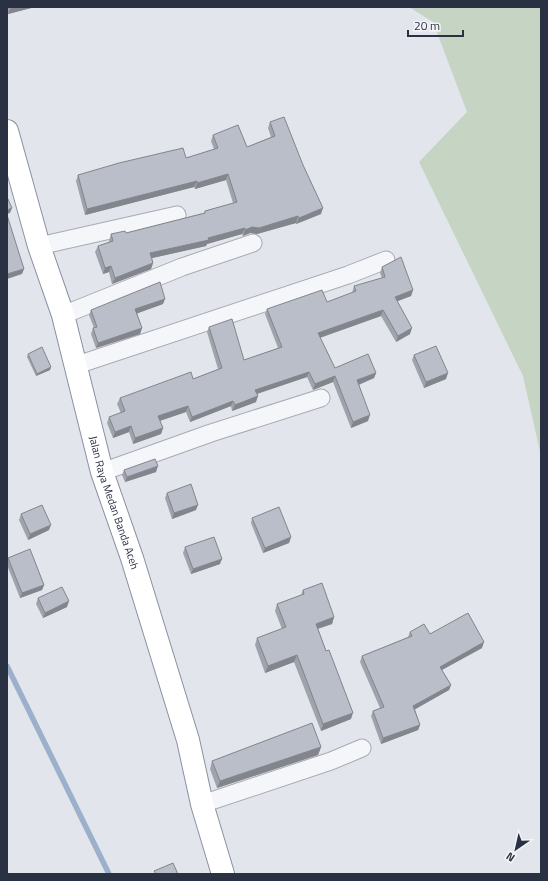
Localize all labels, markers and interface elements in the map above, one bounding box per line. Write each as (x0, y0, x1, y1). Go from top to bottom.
scale bar (408, 12, 463, 38)
text: 20 m (414, 16, 440, 35)
street label: Jalan Raya Medan Banda Aceh (85, 434, 143, 571)
north arrow (496, 829, 536, 869)
text: N (503, 849, 518, 866)

